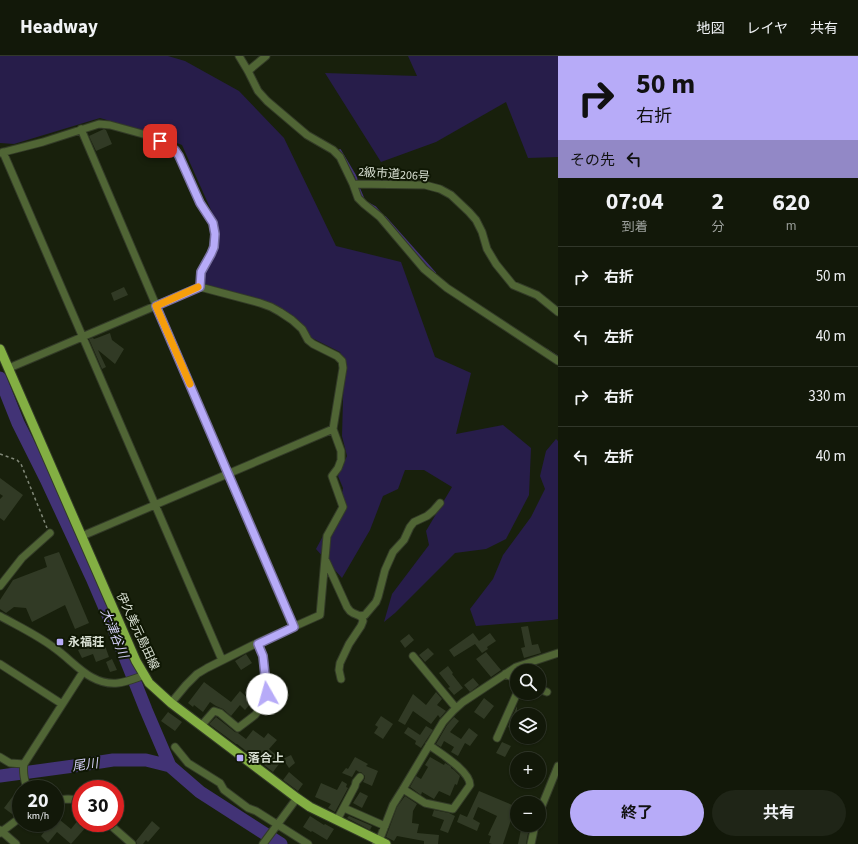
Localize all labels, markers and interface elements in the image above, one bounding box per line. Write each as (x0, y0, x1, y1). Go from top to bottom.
text: Headway (20, 14, 98, 41)
text: 地図 (696, 19, 724, 39)
text: レイヤ (746, 19, 788, 39)
text: 共有 (810, 19, 838, 39)
text: 50 m (636, 64, 695, 104)
icon: right (570, 72, 622, 124)
text: 右折 (636, 104, 672, 129)
pin (143, 124, 177, 158)
icon: arrive (149, 130, 171, 152)
icon: left (623, 148, 645, 170)
text: その先 (570, 150, 615, 171)
street label: 2級市道206号 (358, 164, 430, 185)
text: 07:04 (606, 184, 664, 219)
text: 2 (712, 184, 724, 219)
text: 620 (772, 185, 810, 220)
text: m (786, 217, 797, 235)
text: 到着 (622, 218, 648, 236)
text: 分 (711, 218, 724, 236)
icon: right (570, 266, 592, 288)
text: 50 m (816, 266, 846, 287)
text: 右折 (604, 267, 634, 288)
icon: left (570, 326, 592, 348)
text: 40 m (816, 326, 846, 347)
text: 左折 (604, 327, 634, 348)
icon: right (570, 386, 592, 408)
text: 330 m (808, 386, 846, 407)
text: 右折 (604, 387, 634, 408)
icon: left (570, 446, 592, 468)
text: 40 m (816, 446, 846, 467)
text: 左折 (604, 447, 634, 468)
street label: 伊久美元島田線 (112, 590, 163, 673)
water label: 大津谷川 (96, 606, 133, 663)
place label: 永福荘 (68, 634, 104, 651)
marker: 永福荘 (55, 637, 65, 647)
map controls (510, 664, 546, 832)
button: search (510, 664, 546, 700)
position arrow (246, 673, 288, 715)
button: layers (510, 708, 546, 744)
place label: 落合上 (248, 750, 284, 767)
button: + (510, 752, 546, 788)
marker: 落合上 (235, 753, 245, 763)
water label: 尾川 (71, 754, 101, 776)
speed limit sign: 30 (72, 780, 124, 832)
text: 20 (27, 787, 49, 815)
button: 終了 (570, 790, 704, 836)
button: 共有 (712, 790, 846, 836)
button: − (510, 796, 546, 832)
text: km/h (27, 809, 49, 823)

